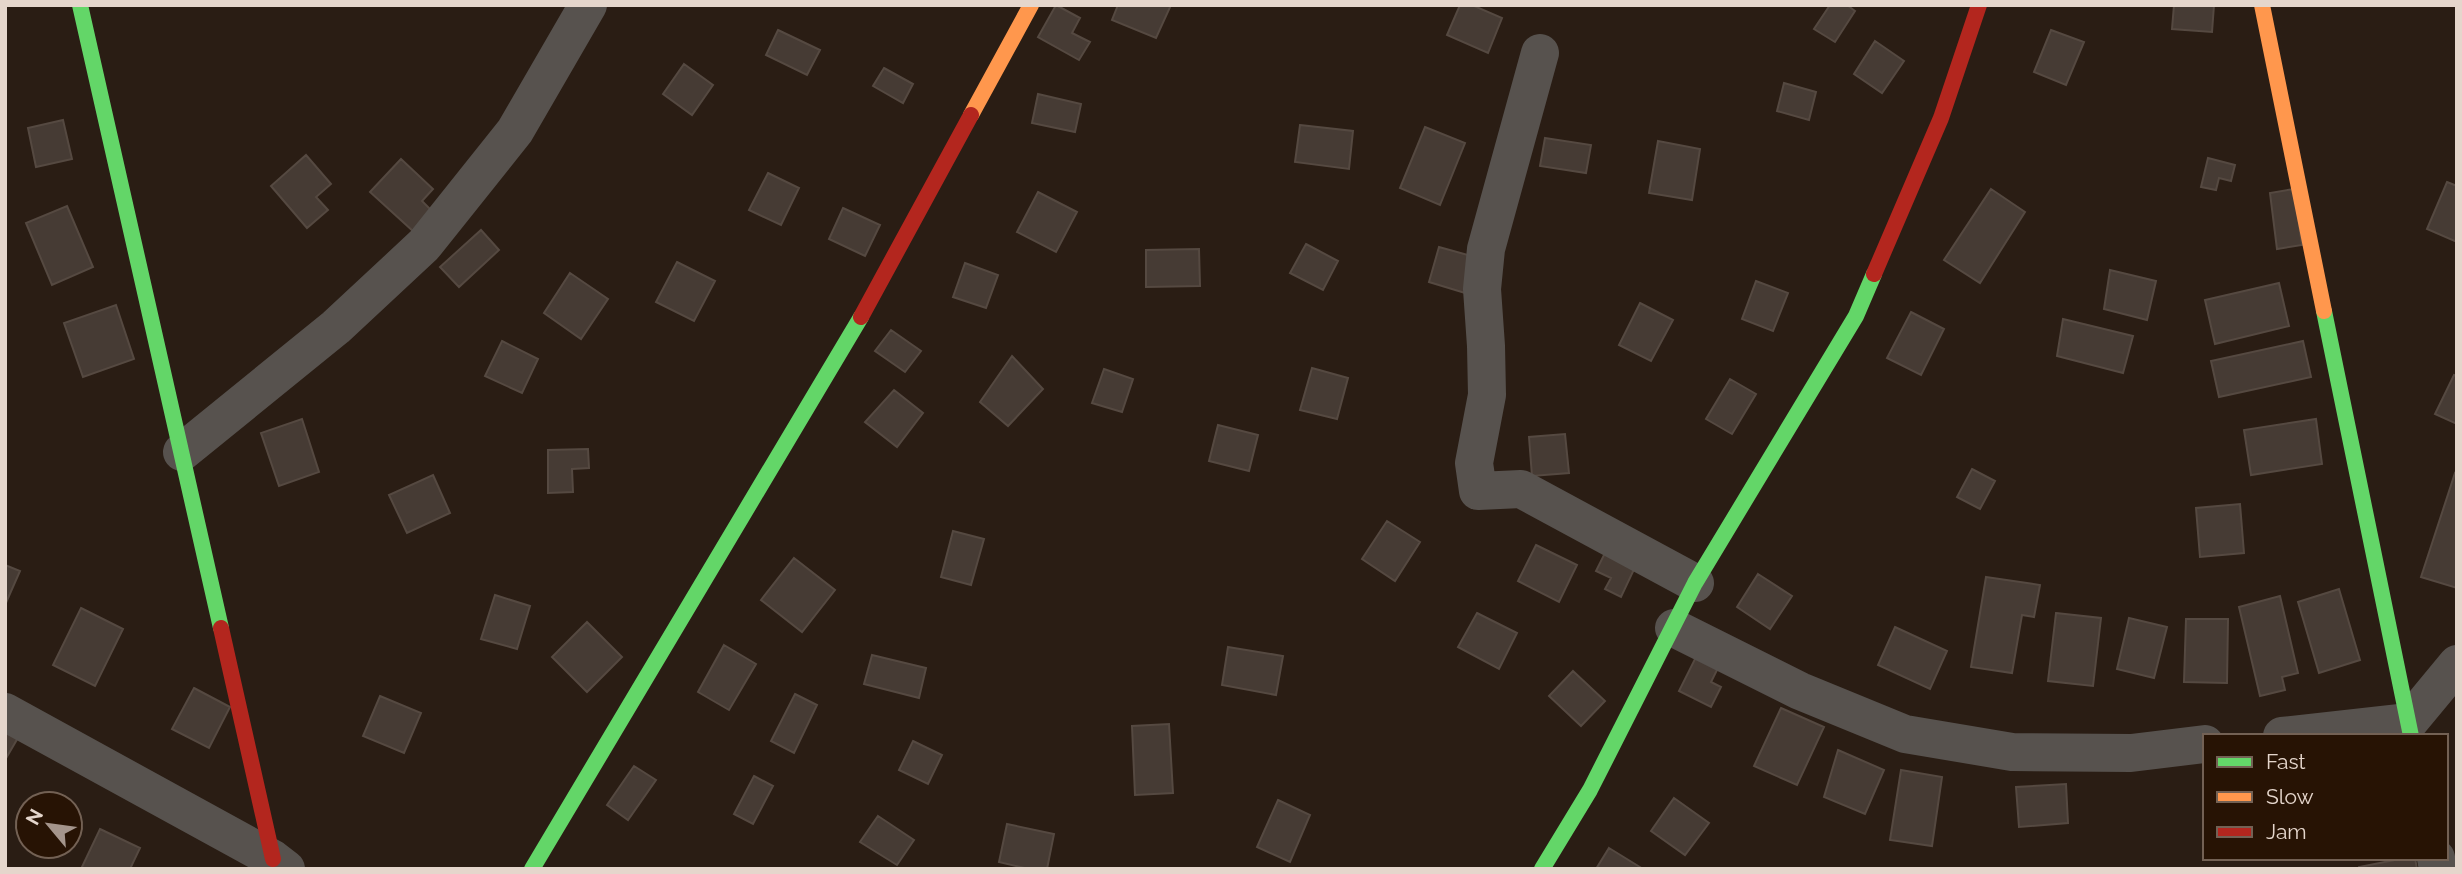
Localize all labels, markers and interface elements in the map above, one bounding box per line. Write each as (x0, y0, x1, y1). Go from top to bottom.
legend (2203, 734, 2448, 860)
text: Fast (2266, 749, 2306, 774)
text: Slow (2266, 784, 2314, 809)
north arrow (14, 790, 84, 860)
text: N (21, 805, 47, 828)
text: Jam (2266, 819, 2307, 844)

